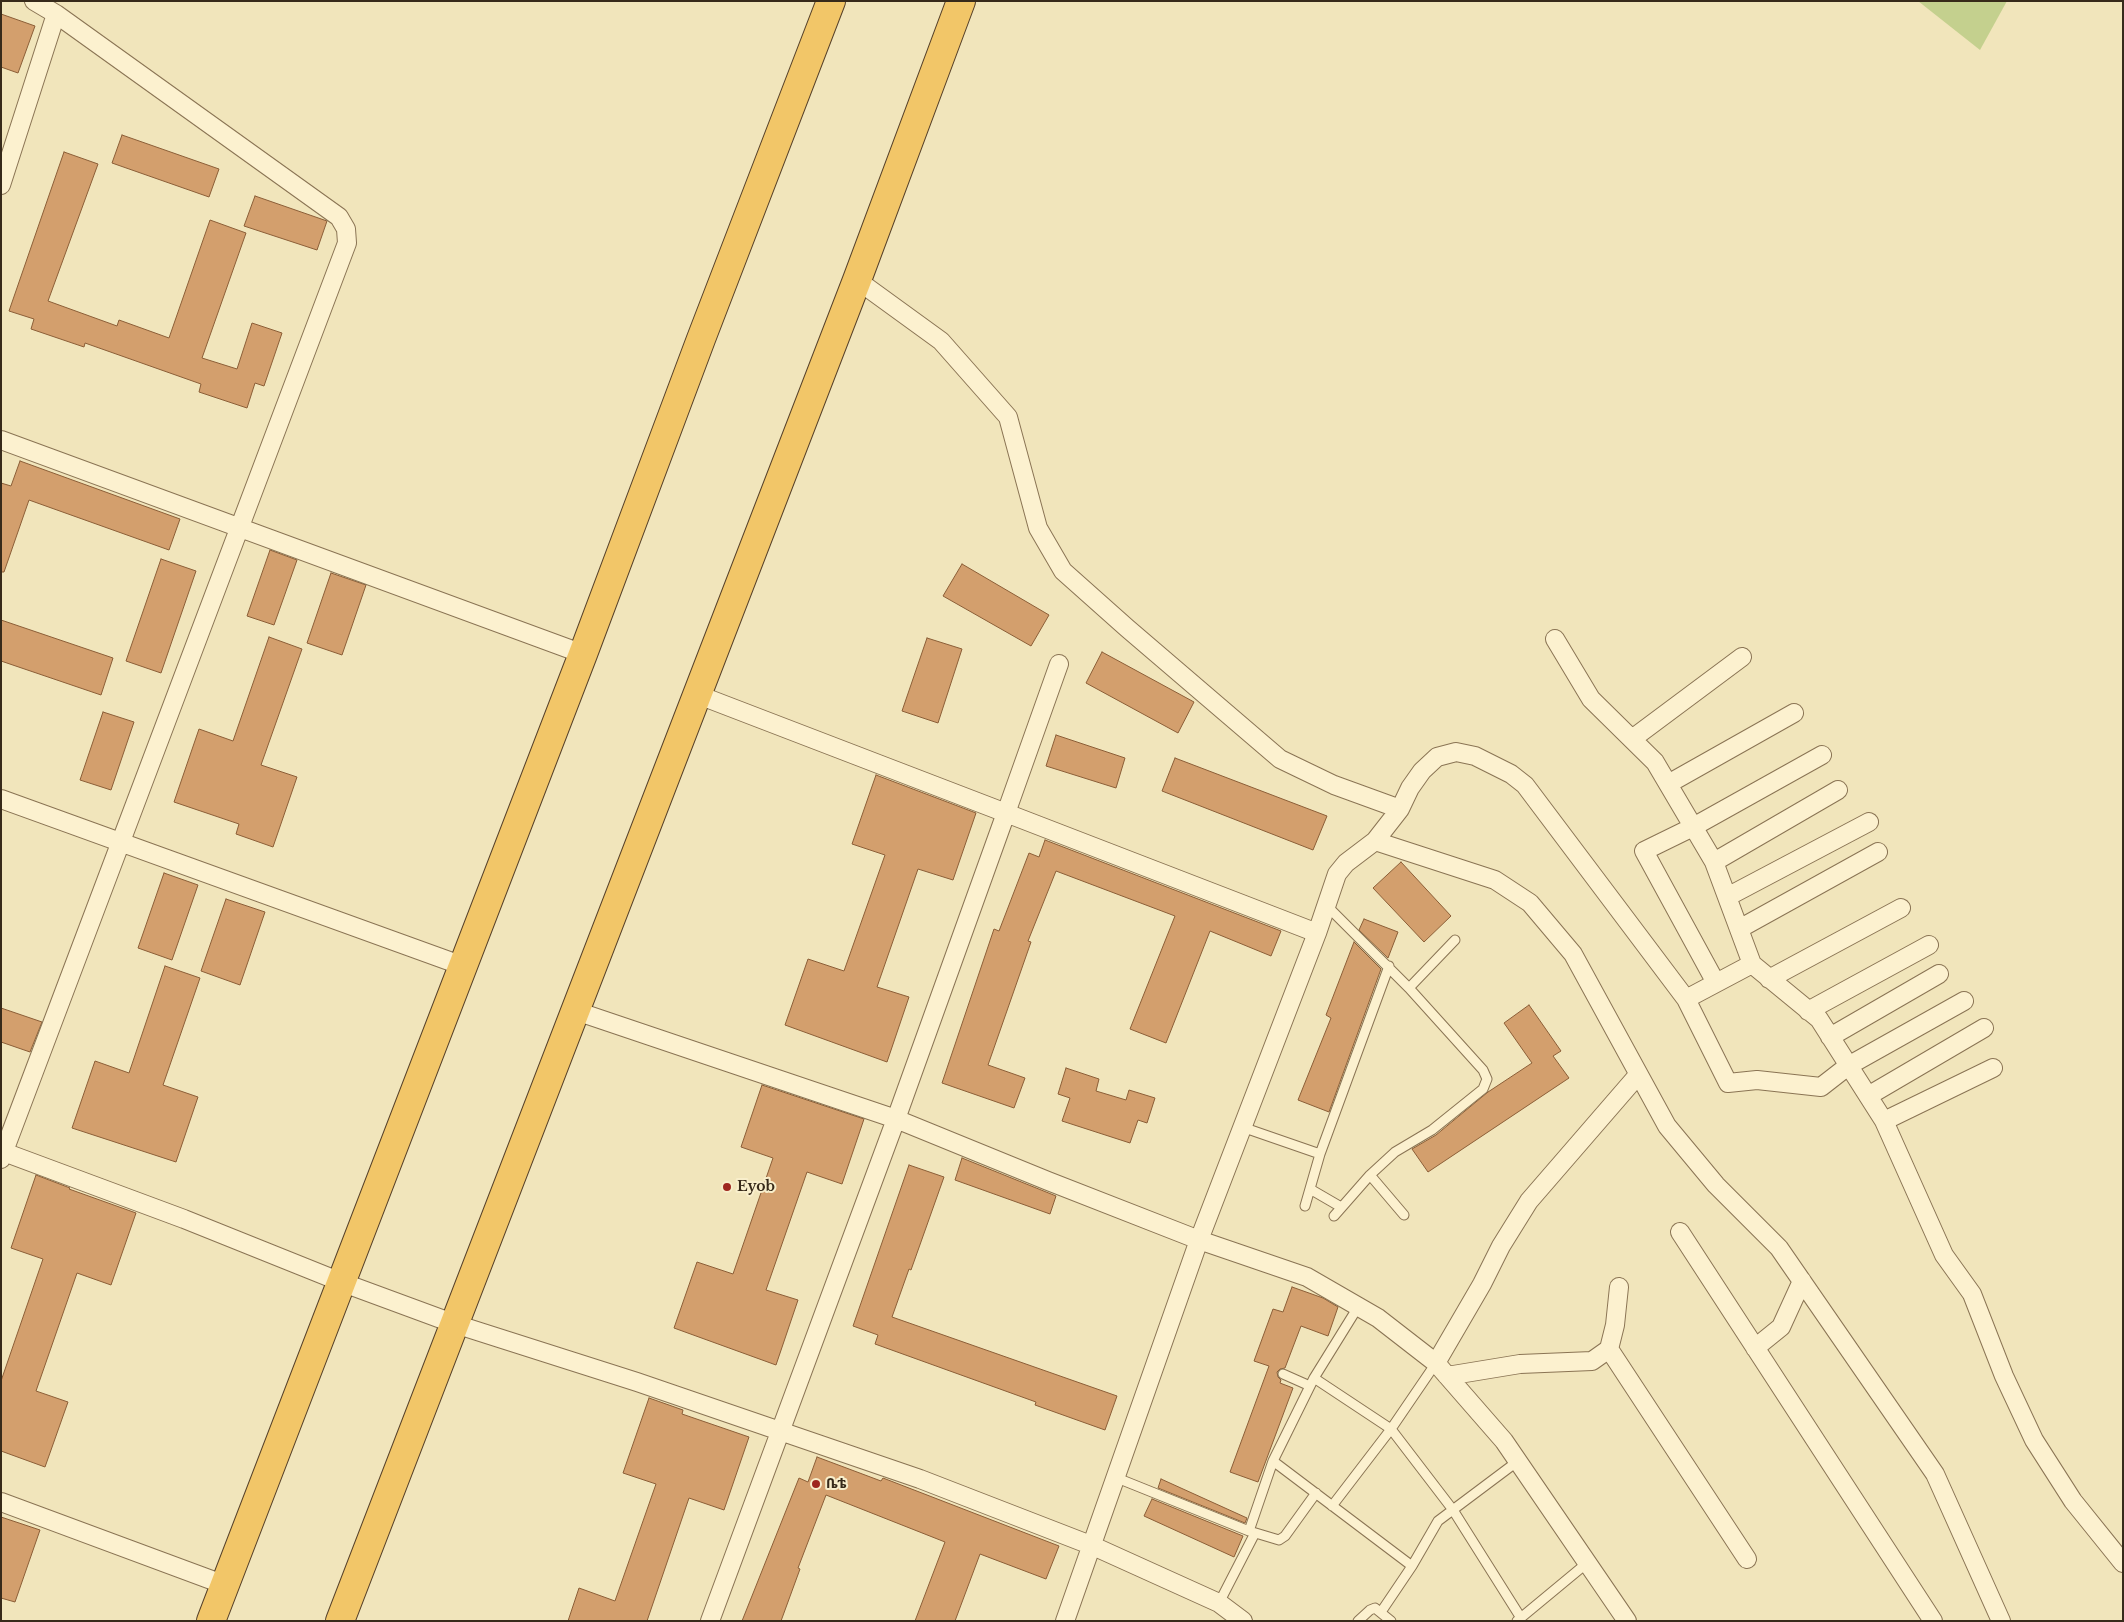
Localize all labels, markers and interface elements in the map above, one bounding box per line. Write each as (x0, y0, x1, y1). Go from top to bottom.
place label: Eyob (737, 1179, 775, 1195)
marker: Eyob (721, 1181, 733, 1193)
place label: ቤቴ (826, 1476, 846, 1492)
marker: ቤቴ (810, 1478, 822, 1490)

